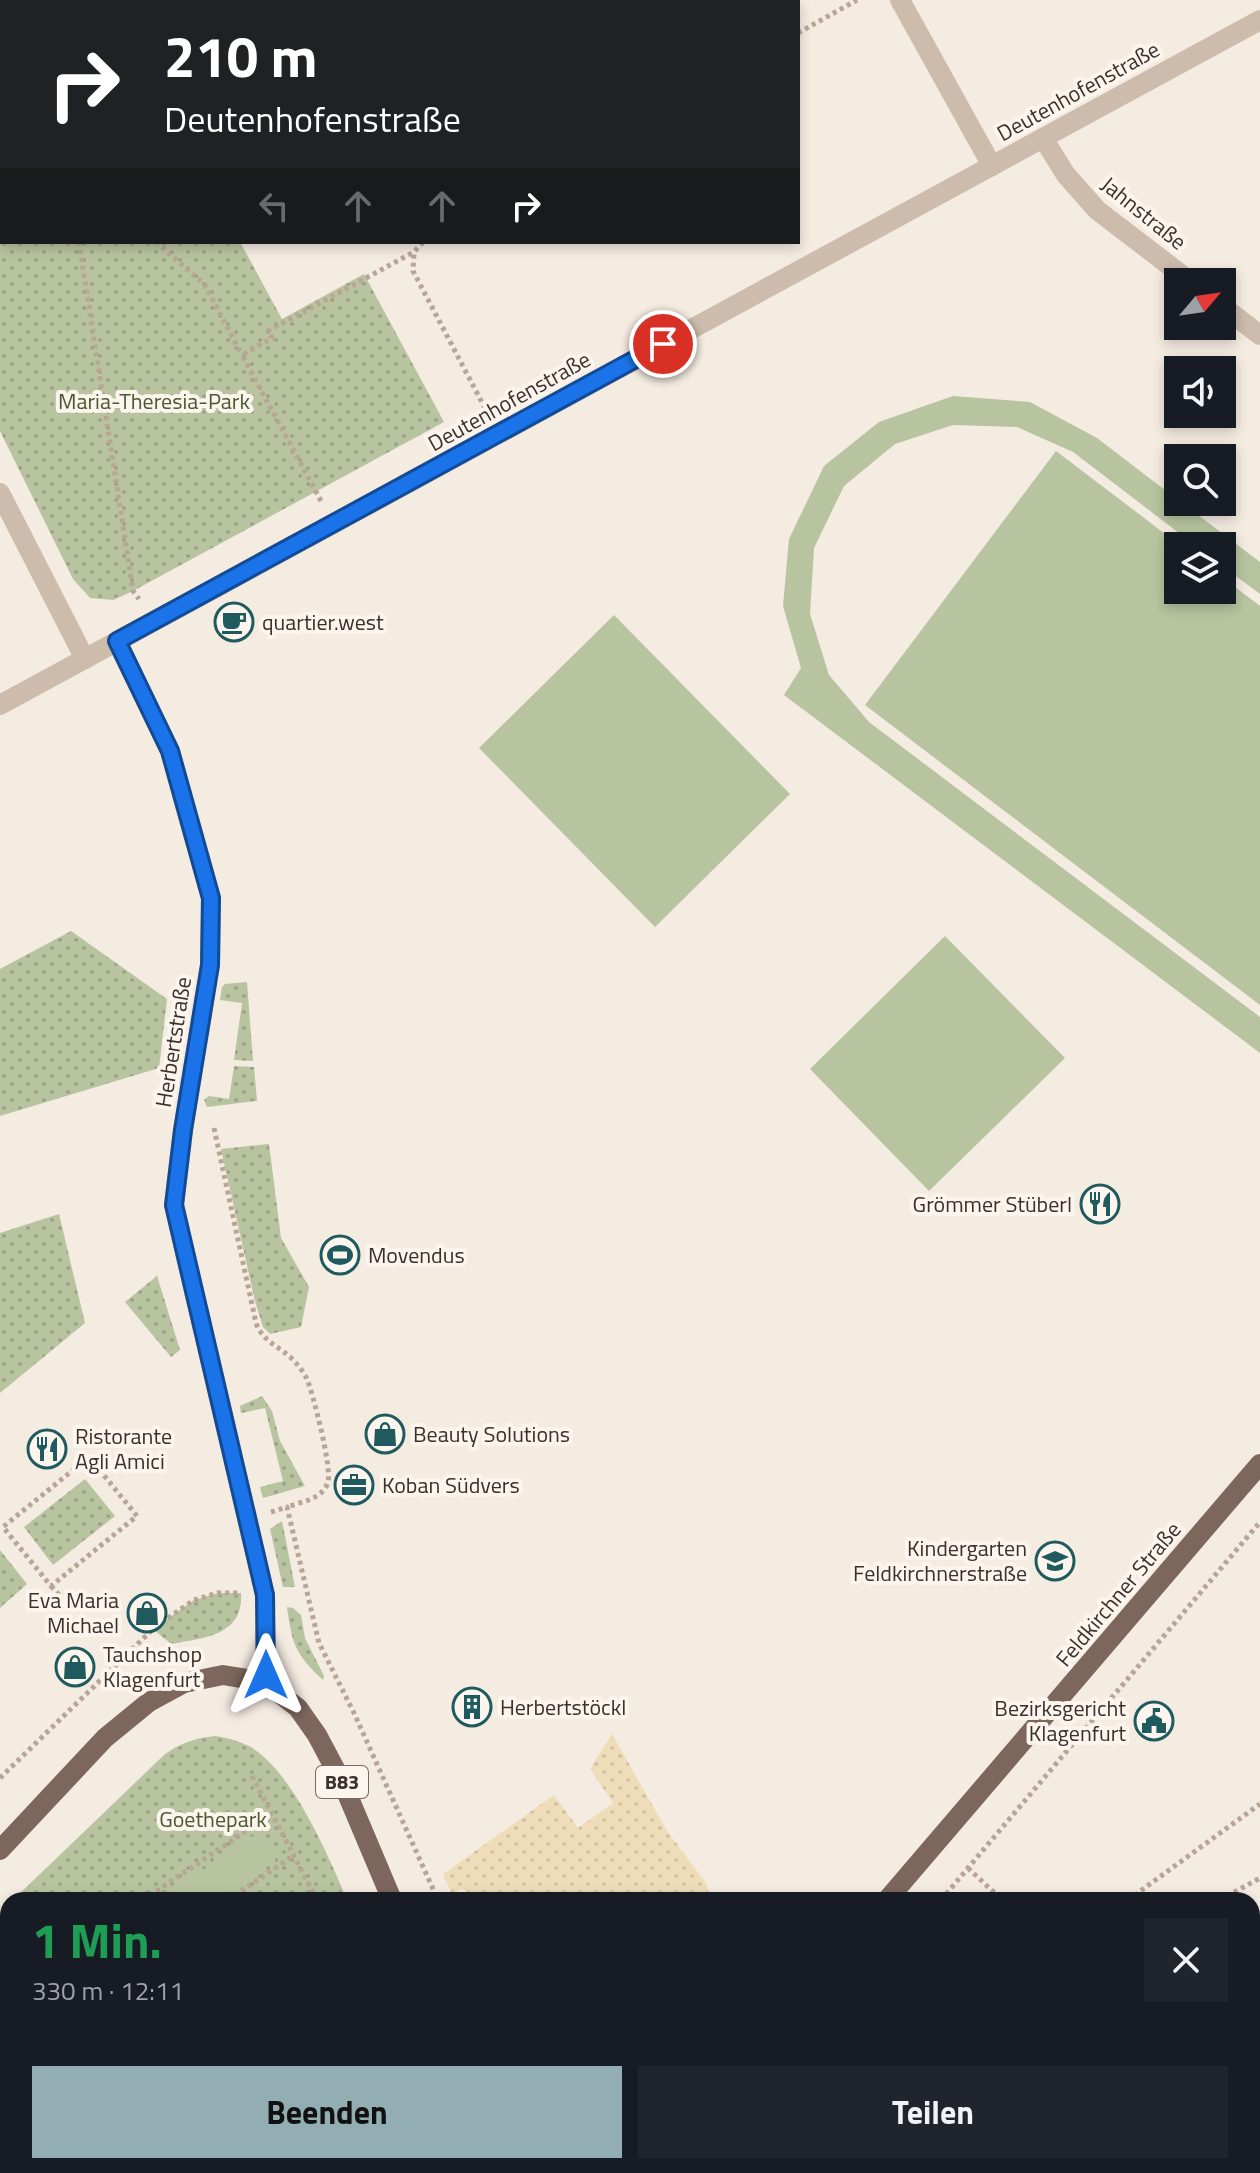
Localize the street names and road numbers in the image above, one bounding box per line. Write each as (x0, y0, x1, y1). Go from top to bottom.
street label: Deutenhofenstraße (990, 32, 1166, 150)
street label: Jahnstraße (1094, 168, 1194, 258)
street label: Deutenhofenstraße (421, 342, 597, 460)
street label: Herbertstraße (146, 974, 200, 1110)
street label: Feldkirchner Straße (1047, 1514, 1189, 1674)
road number: B83 (316, 1766, 368, 1798)

